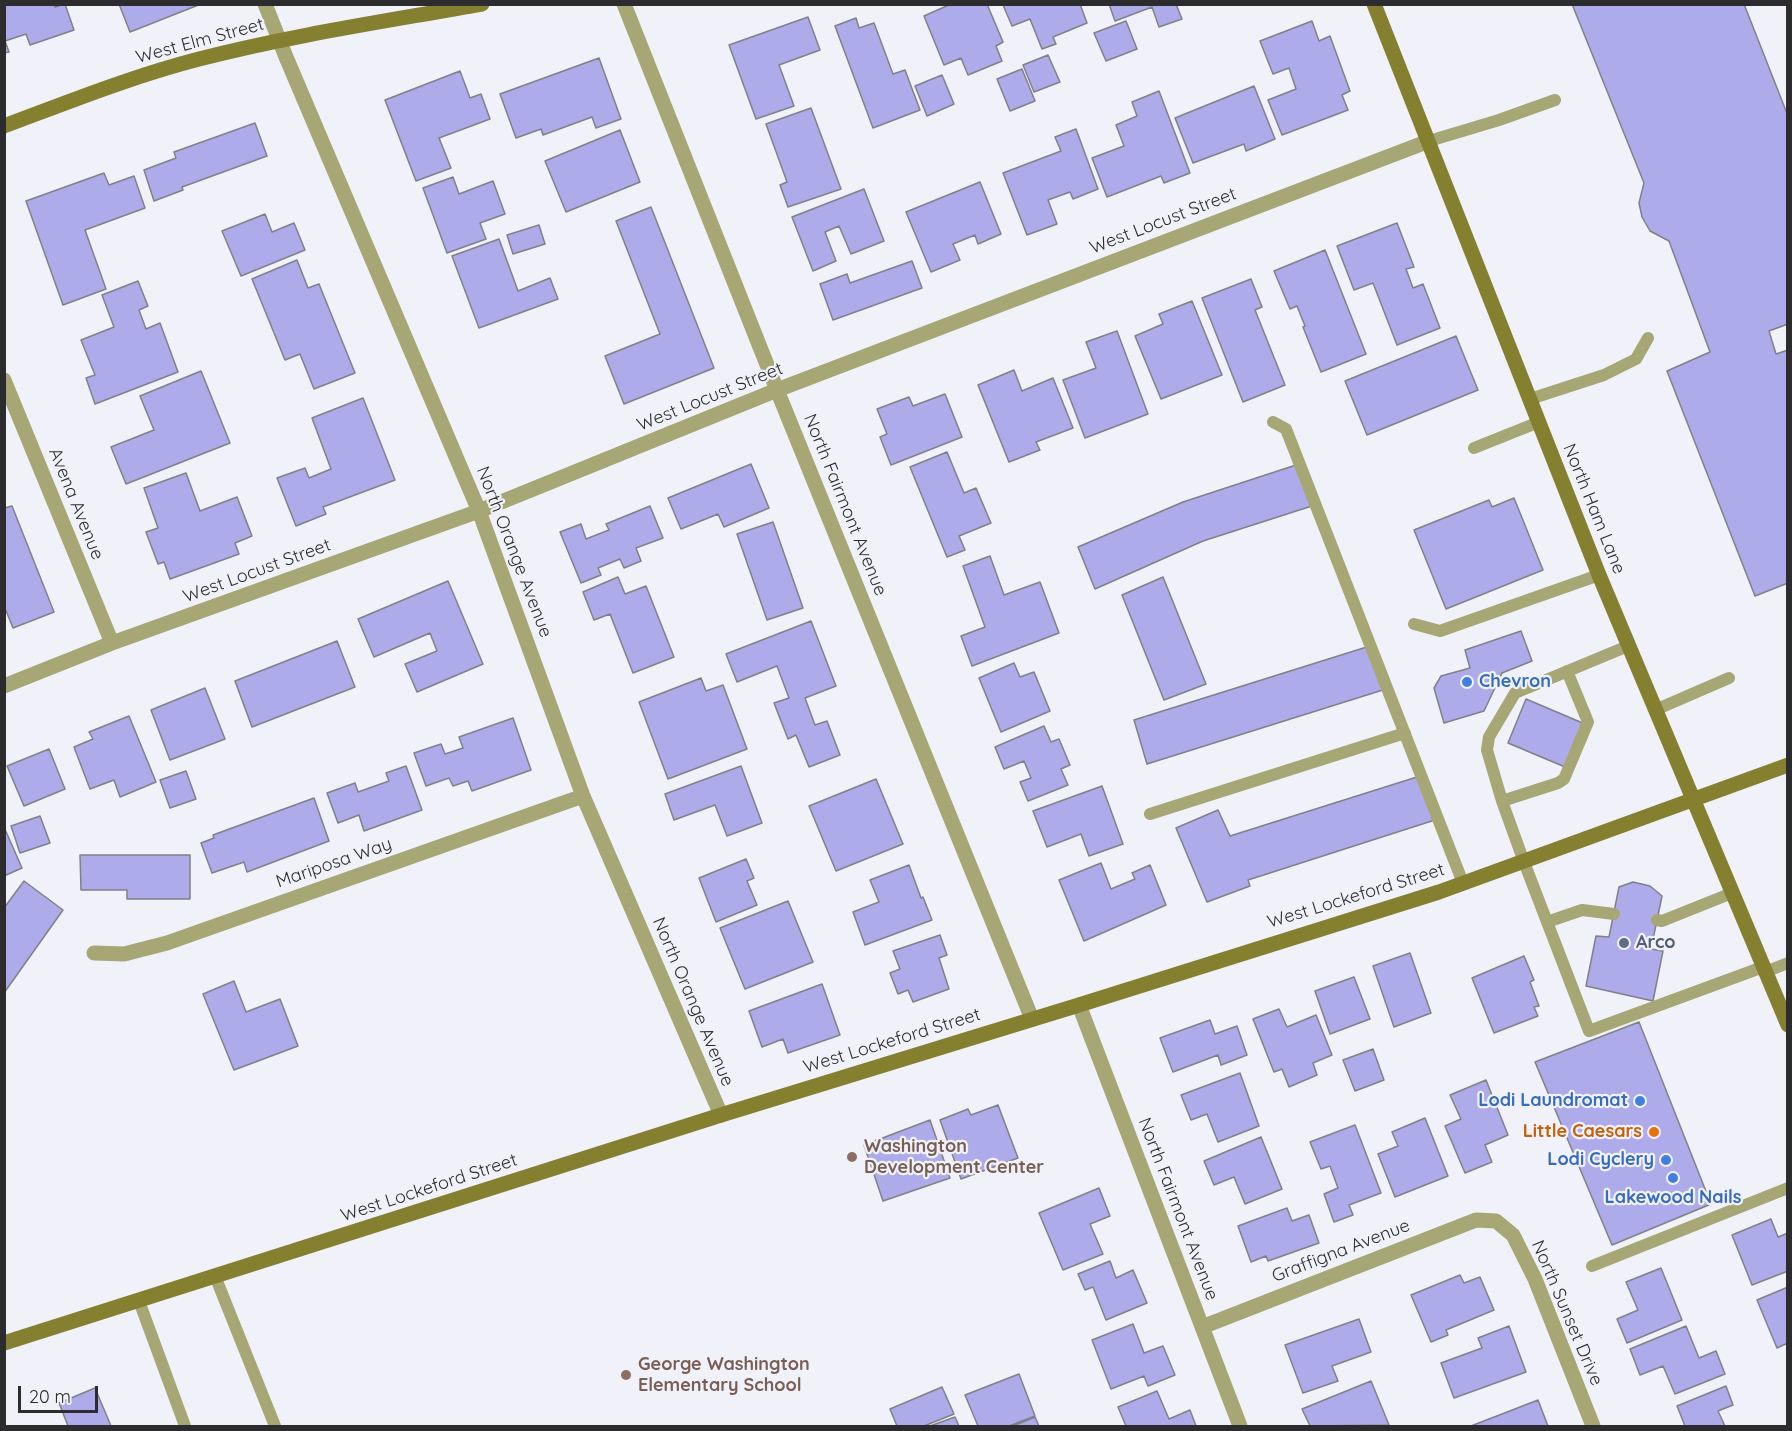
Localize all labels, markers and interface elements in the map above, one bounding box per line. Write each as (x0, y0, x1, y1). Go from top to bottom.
street label: West Elm Street (134, 14, 266, 68)
street label: West Locust Street (1087, 183, 1239, 259)
street label: West Locust Street (634, 358, 786, 436)
street label: North Fairmont Avenue (799, 411, 891, 599)
street label: North Ham Lane (1558, 441, 1630, 577)
street label: Avena Avenue (44, 445, 108, 563)
street label: North Orange Avenue (471, 463, 557, 641)
street label: West Locust Street (180, 534, 334, 608)
place label: Chevron (1479, 671, 1551, 693)
marker: Chevron (1460, 675, 1474, 689)
street label: Mariposa Way (273, 833, 395, 893)
street label: West Lockeford Street (1265, 859, 1447, 933)
street label: North Orange Avenue (648, 914, 738, 1090)
place label: Arco (1636, 932, 1676, 954)
marker: Arco (1617, 936, 1631, 950)
street label: West Lockeford Street (801, 1004, 983, 1078)
place label: Lodi Laundromat (1478, 1090, 1628, 1112)
marker: Lodi Laundromat (1633, 1094, 1647, 1108)
street label: North Fairmont Avenue (1133, 1115, 1223, 1303)
place label: Little Caesars (1523, 1121, 1642, 1143)
marker: Little Caesars (1647, 1125, 1661, 1139)
place label: Washington Development Center (864, 1136, 1044, 1178)
street label: West Lockeford Street (338, 1149, 520, 1227)
place label: Lodi Cyclery (1547, 1149, 1654, 1171)
marker: Washington Development Center (845, 1150, 859, 1164)
marker: Lodi Cyclery (1659, 1153, 1673, 1167)
marker: Lakewood Nails (1666, 1171, 1680, 1185)
place label: Lakewood Nails (1605, 1187, 1741, 1209)
street label: Graffigna Avenue (1269, 1215, 1413, 1287)
street label: North Sunset Drive (1527, 1237, 1607, 1389)
place label: George Washington Elementary School (638, 1354, 810, 1396)
marker: George Washington Elementary School (619, 1368, 633, 1382)
scale bar (21, 1374, 100, 1412)
text: 20 m (29, 1385, 71, 1408)

